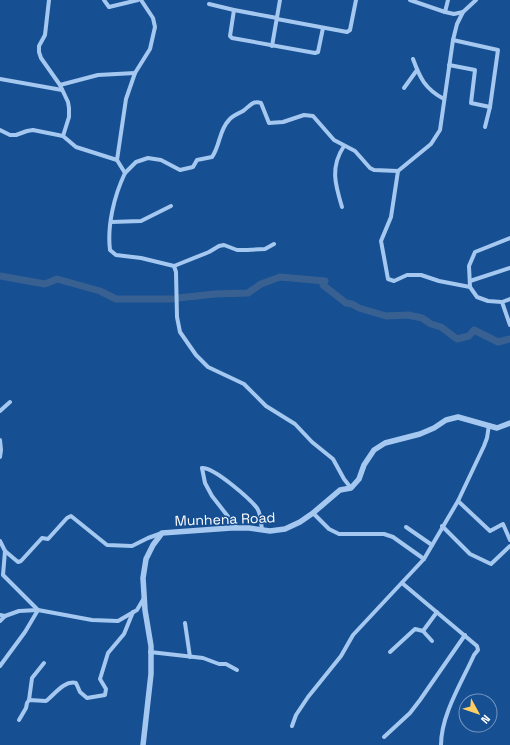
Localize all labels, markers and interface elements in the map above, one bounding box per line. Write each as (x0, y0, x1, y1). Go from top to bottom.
street label: Munhena Road (174, 508, 276, 530)
north arrow (458, 693, 498, 733)
text: N (478, 712, 493, 727)

